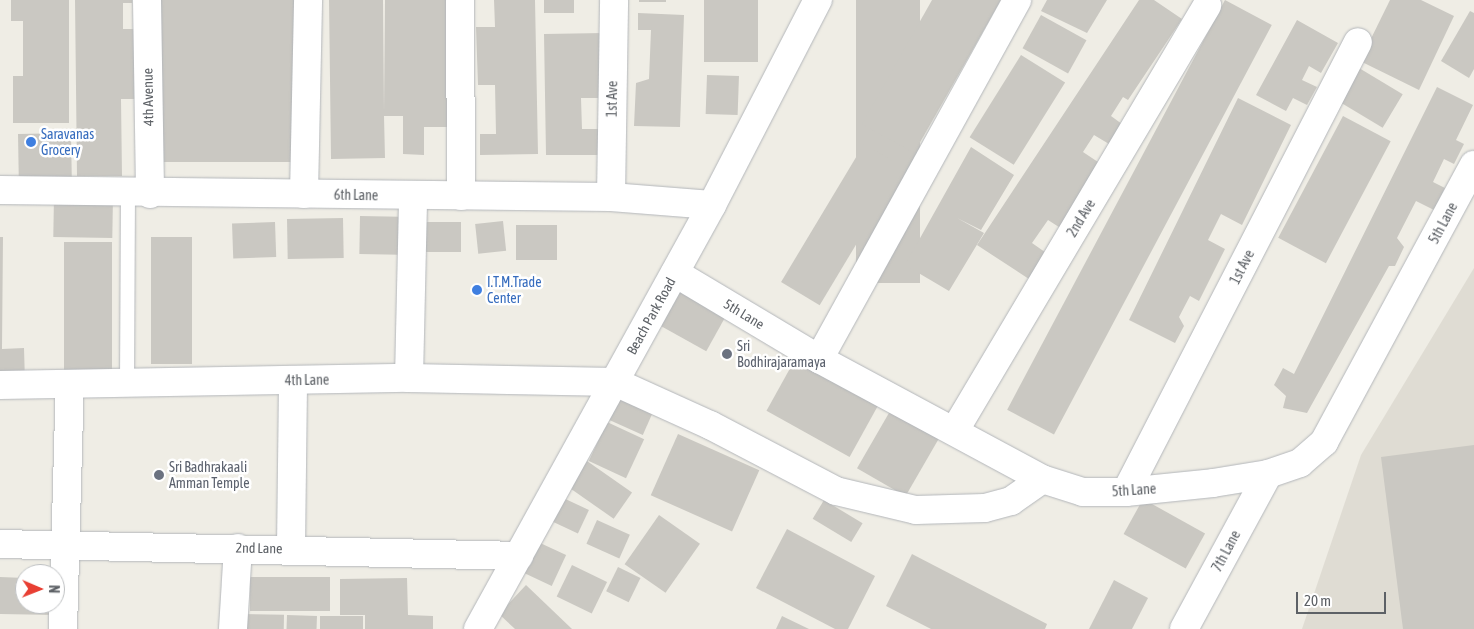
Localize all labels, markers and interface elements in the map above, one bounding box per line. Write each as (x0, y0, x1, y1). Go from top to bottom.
street label: 4th Avenue (139, 68, 157, 126)
street label: 1st Ave (603, 81, 621, 117)
place label: Saravanas Grocery (41, 126, 94, 158)
marker: Saravanas Grocery (25, 136, 37, 148)
street label: 6th Lane (334, 186, 378, 204)
street label: 2nd Ave (1063, 196, 1099, 240)
street label: 5th Lane (1425, 199, 1461, 247)
street label: 1st Ave (1226, 247, 1258, 287)
place label: I.T.M.Trade Center (487, 274, 542, 306)
street label: Beach Park Road (623, 275, 679, 357)
marker: I.T.M.Trade Center (471, 284, 483, 296)
street label: 5th Lane (721, 295, 767, 333)
place label: Sri Bodhirajaramaya (737, 338, 826, 371)
marker: Sri Bodhirajaramaya (721, 348, 733, 360)
street label: 4th Lane (285, 371, 329, 389)
place label: Sri Badhrakaali Amman Temple (169, 459, 250, 492)
marker: Sri Badhrakaali Amman Temple (153, 469, 165, 481)
street label: 5th Lane (1111, 480, 1157, 500)
street label: 7th Lane (1208, 527, 1244, 575)
street label: 2nd Lane (235, 539, 283, 557)
north arrow (15, 564, 65, 614)
scale bar (1299, 582, 1389, 614)
text: N (46, 585, 62, 594)
text: 20 m (1304, 592, 1331, 609)

